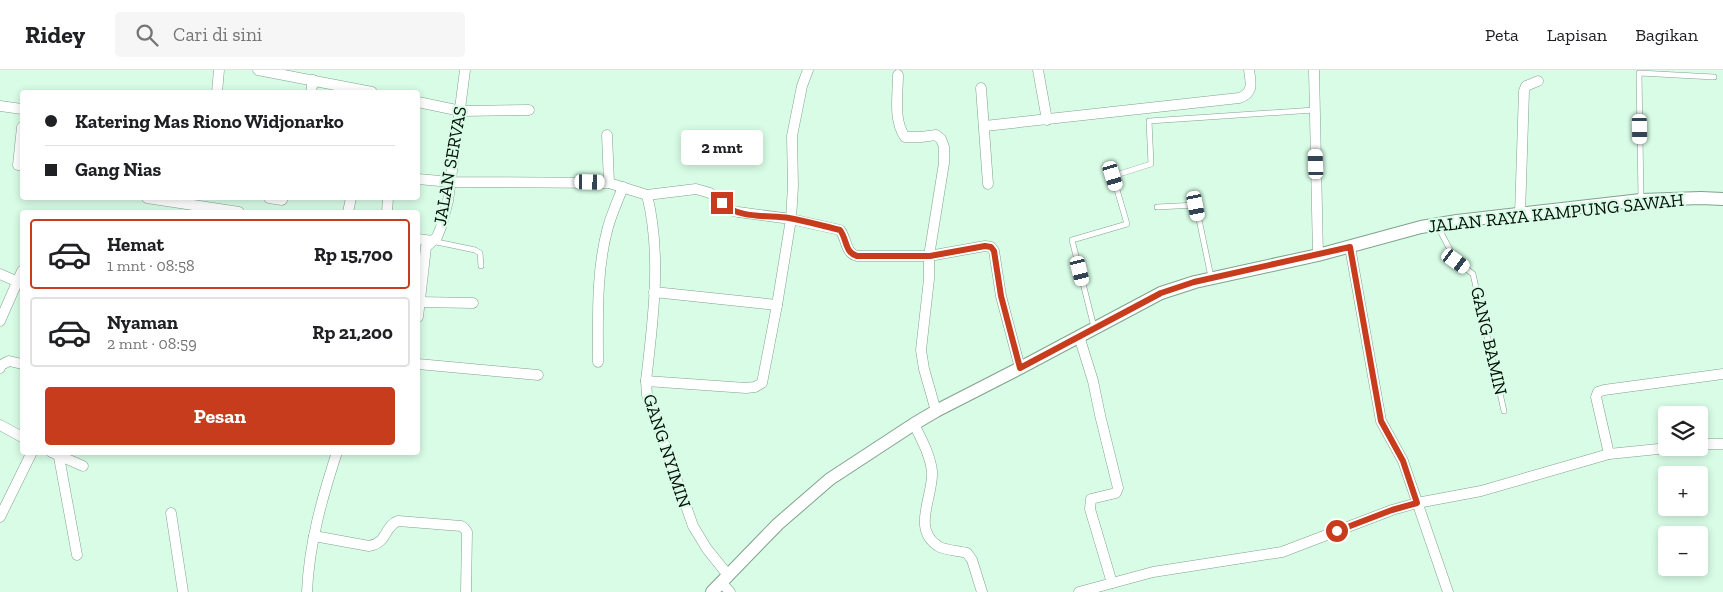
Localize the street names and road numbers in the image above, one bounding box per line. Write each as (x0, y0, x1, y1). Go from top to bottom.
street label: JALAN SERVAS (429, 105, 471, 227)
street label: JALAN RAYA KAMPUNG SAWAH (1427, 189, 1685, 237)
street label: GANG BAMIN (1466, 285, 1512, 397)
street label: GANG NYIMIN (638, 391, 696, 511)

